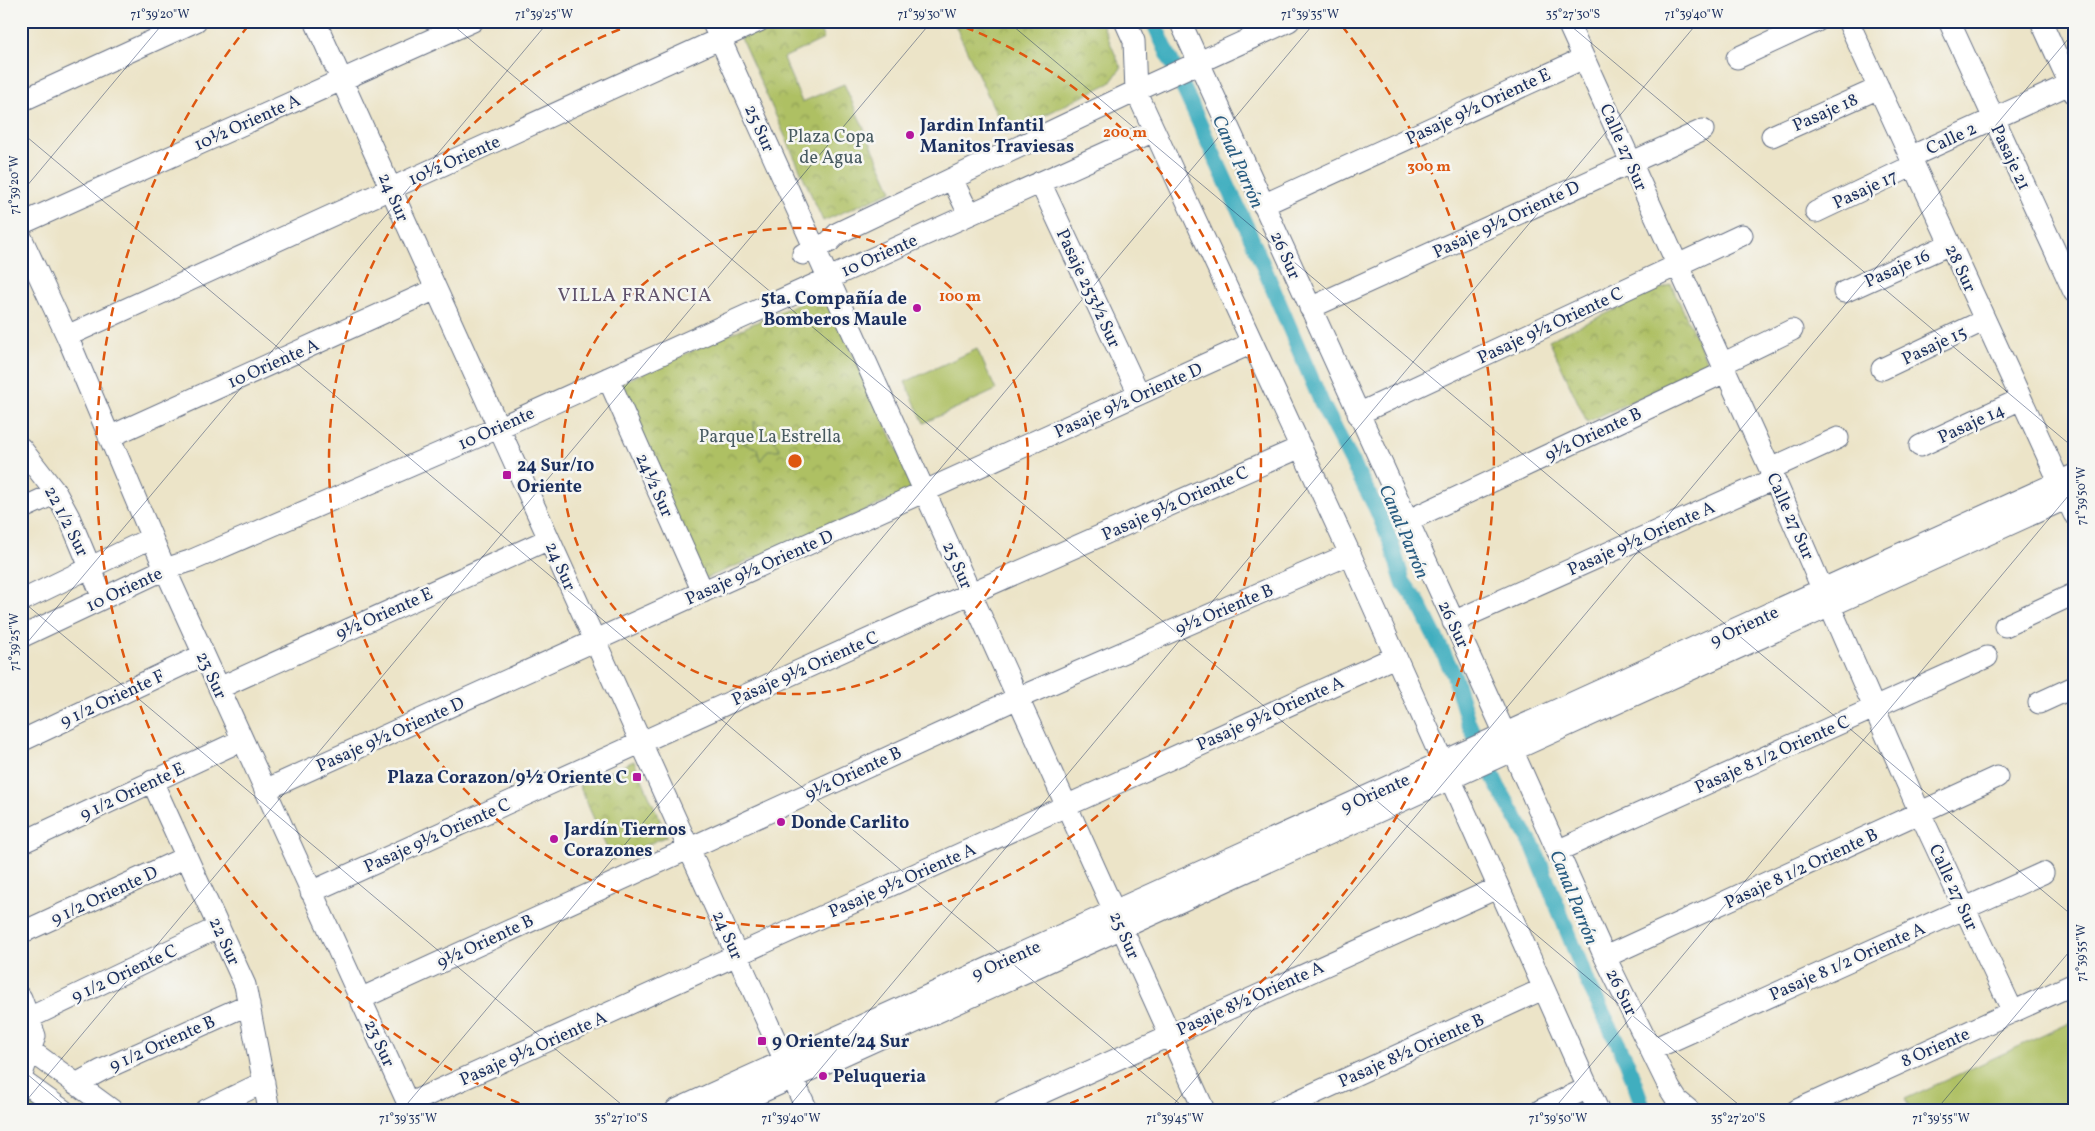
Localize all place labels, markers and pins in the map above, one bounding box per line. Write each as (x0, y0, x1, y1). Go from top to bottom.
place label: Jardin Infantil Manitos Traviesas (919, 114, 1074, 160)
marker: Jardin Infantil Manitos Traviesas (904, 129, 916, 141)
place label: 5ta. Compañía de Bomberos Maule (761, 287, 907, 333)
marker: 5ta. Compañía de Bomberos Maule (911, 302, 923, 314)
centre of rings (786, 452, 804, 470)
place label: 24 Sur/10 Oriente (517, 454, 594, 500)
marker: 24 Sur/10 Oriente (501, 469, 513, 481)
place label: Plaza Corazon/9½ Oriente C (387, 766, 627, 791)
marker: Plaza Corazon/9½ Oriente C (631, 771, 643, 783)
place label: Donde Carlito (791, 811, 909, 836)
marker: Donde Carlito (775, 816, 787, 828)
place label: Jardín Tiernos Corazones (563, 818, 686, 864)
marker: Jardín Tiernos Corazones (548, 833, 560, 845)
place label: 9 Oriente/24 Sur (772, 1030, 910, 1055)
marker: 9 Oriente/24 Sur (756, 1035, 768, 1047)
place label: Peluqueria (833, 1065, 926, 1090)
marker: Peluqueria (817, 1070, 829, 1082)

